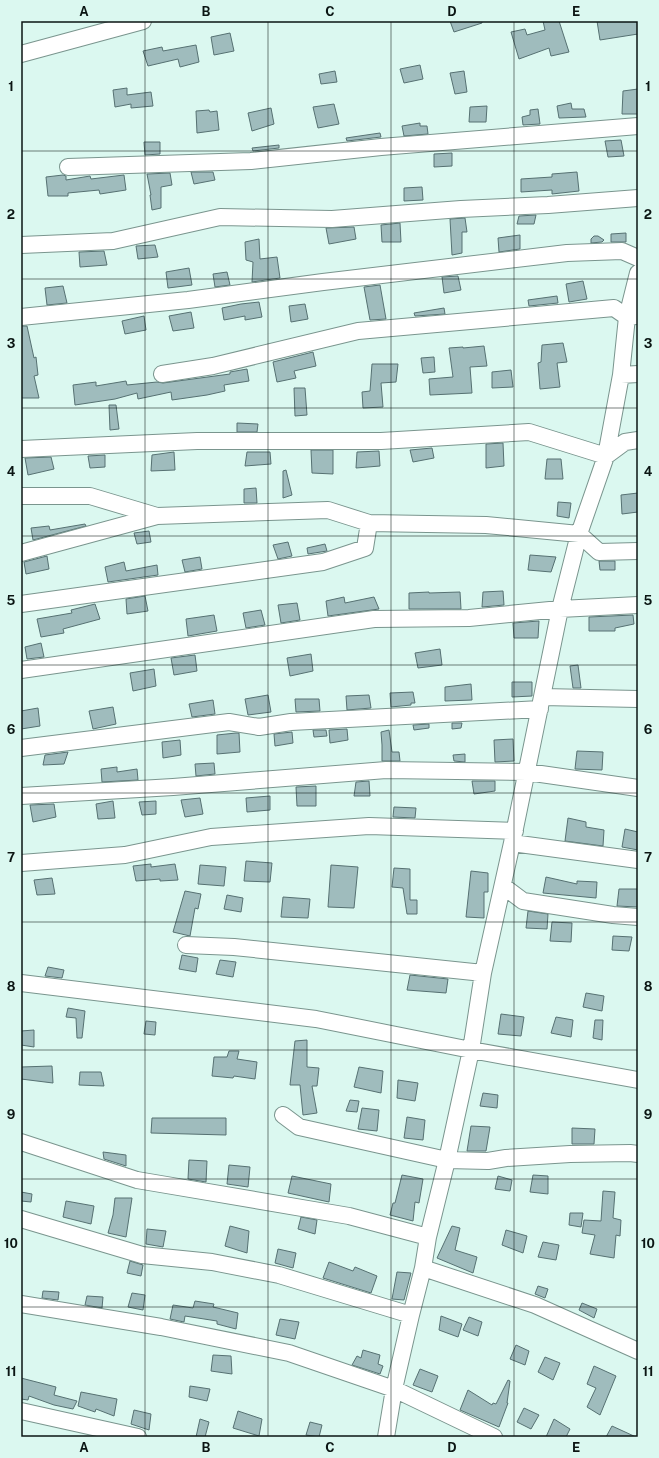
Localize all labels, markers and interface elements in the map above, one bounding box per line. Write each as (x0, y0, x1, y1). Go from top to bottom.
text: A (79, 4, 89, 19)
text: B (202, 4, 211, 19)
text: C (325, 4, 335, 19)
text: D (447, 4, 457, 19)
text: E (572, 4, 580, 19)
text: 1 (8, 79, 14, 94)
text: 1 (645, 79, 651, 94)
text: 2 (7, 207, 15, 222)
text: 2 (644, 207, 652, 222)
text: 3 (7, 336, 16, 351)
text: 3 (644, 336, 653, 351)
text: 4 (7, 464, 16, 479)
text: 4 (644, 464, 653, 479)
text: 5 (7, 593, 16, 608)
text: 5 (644, 593, 653, 608)
text: 6 (7, 722, 16, 737)
text: 6 (644, 722, 653, 737)
text: 7 (7, 850, 15, 865)
text: 7 (644, 850, 652, 865)
text: 8 (7, 979, 16, 994)
text: 8 (644, 979, 653, 994)
text: 9 (7, 1107, 15, 1122)
text: 9 (644, 1107, 652, 1122)
text: 10 (4, 1236, 18, 1251)
text: 10 (641, 1236, 655, 1251)
text: 11 (5, 1364, 17, 1379)
text: 11 (642, 1364, 654, 1379)
text: A (79, 1440, 89, 1455)
text: B (202, 1440, 211, 1455)
text: C (325, 1440, 335, 1455)
text: D (447, 1440, 457, 1455)
text: E (572, 1440, 580, 1455)

